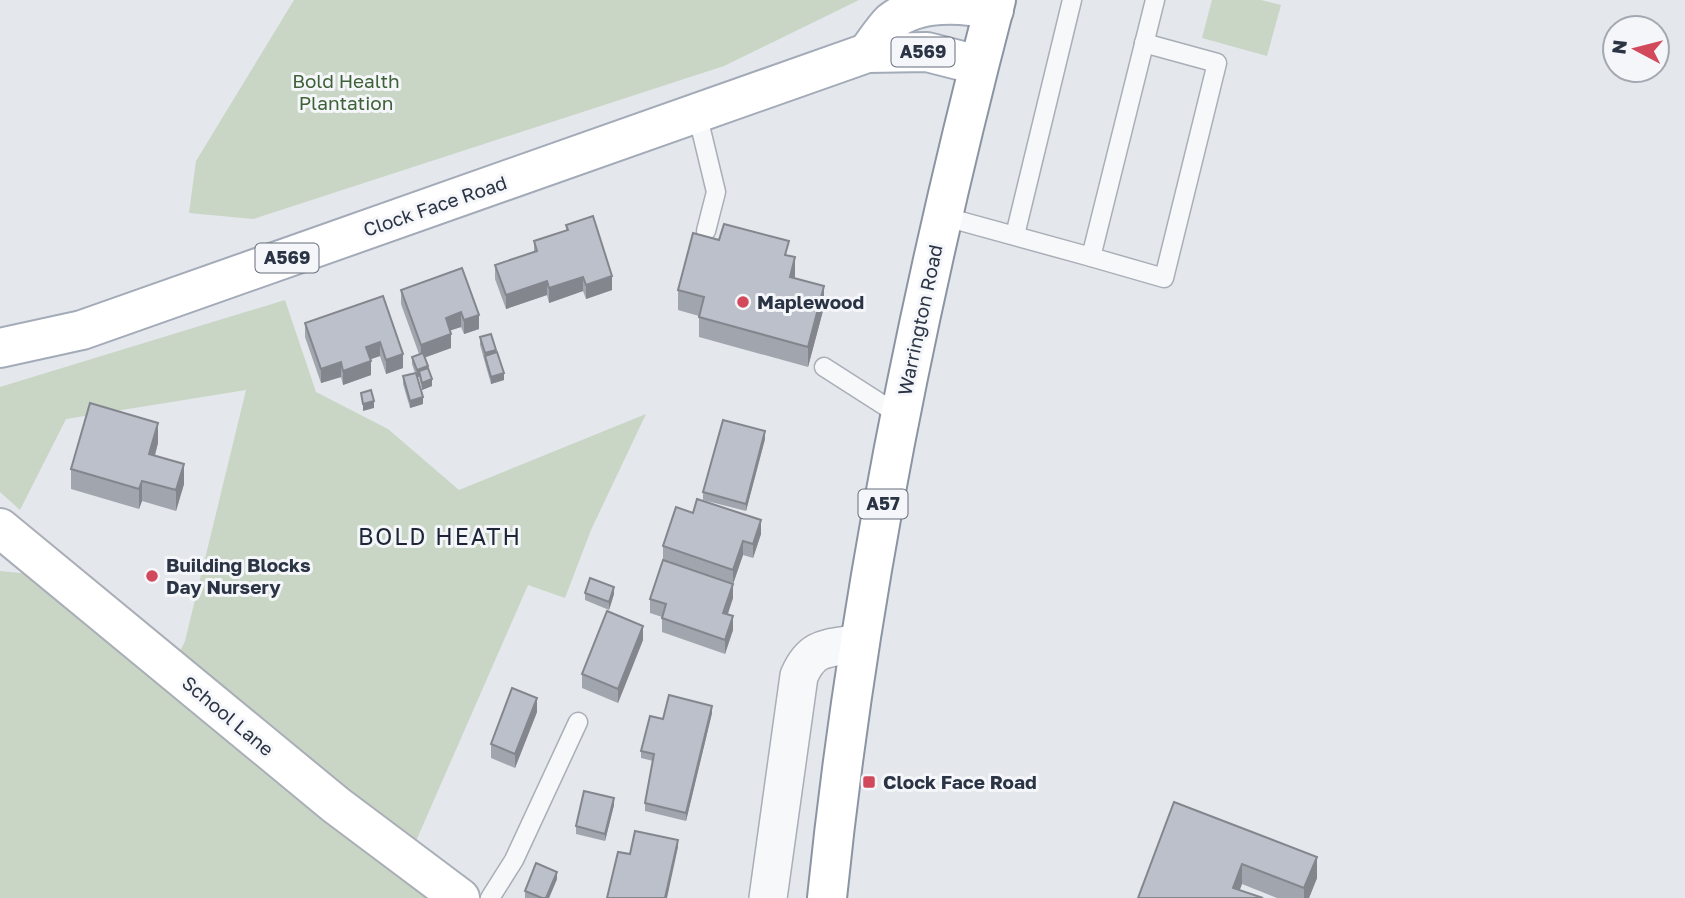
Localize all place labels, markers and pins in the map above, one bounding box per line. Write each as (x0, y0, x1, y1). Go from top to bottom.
place label: Maplewood (757, 290, 864, 313)
marker: Maplewood (735, 294, 751, 310)
place label: Building Blocks Day Nursery (166, 553, 311, 598)
marker: Building Blocks Day Nursery (144, 568, 160, 584)
place label: Clock Face Road (883, 770, 1037, 793)
marker: Clock Face Road (861, 774, 877, 790)

